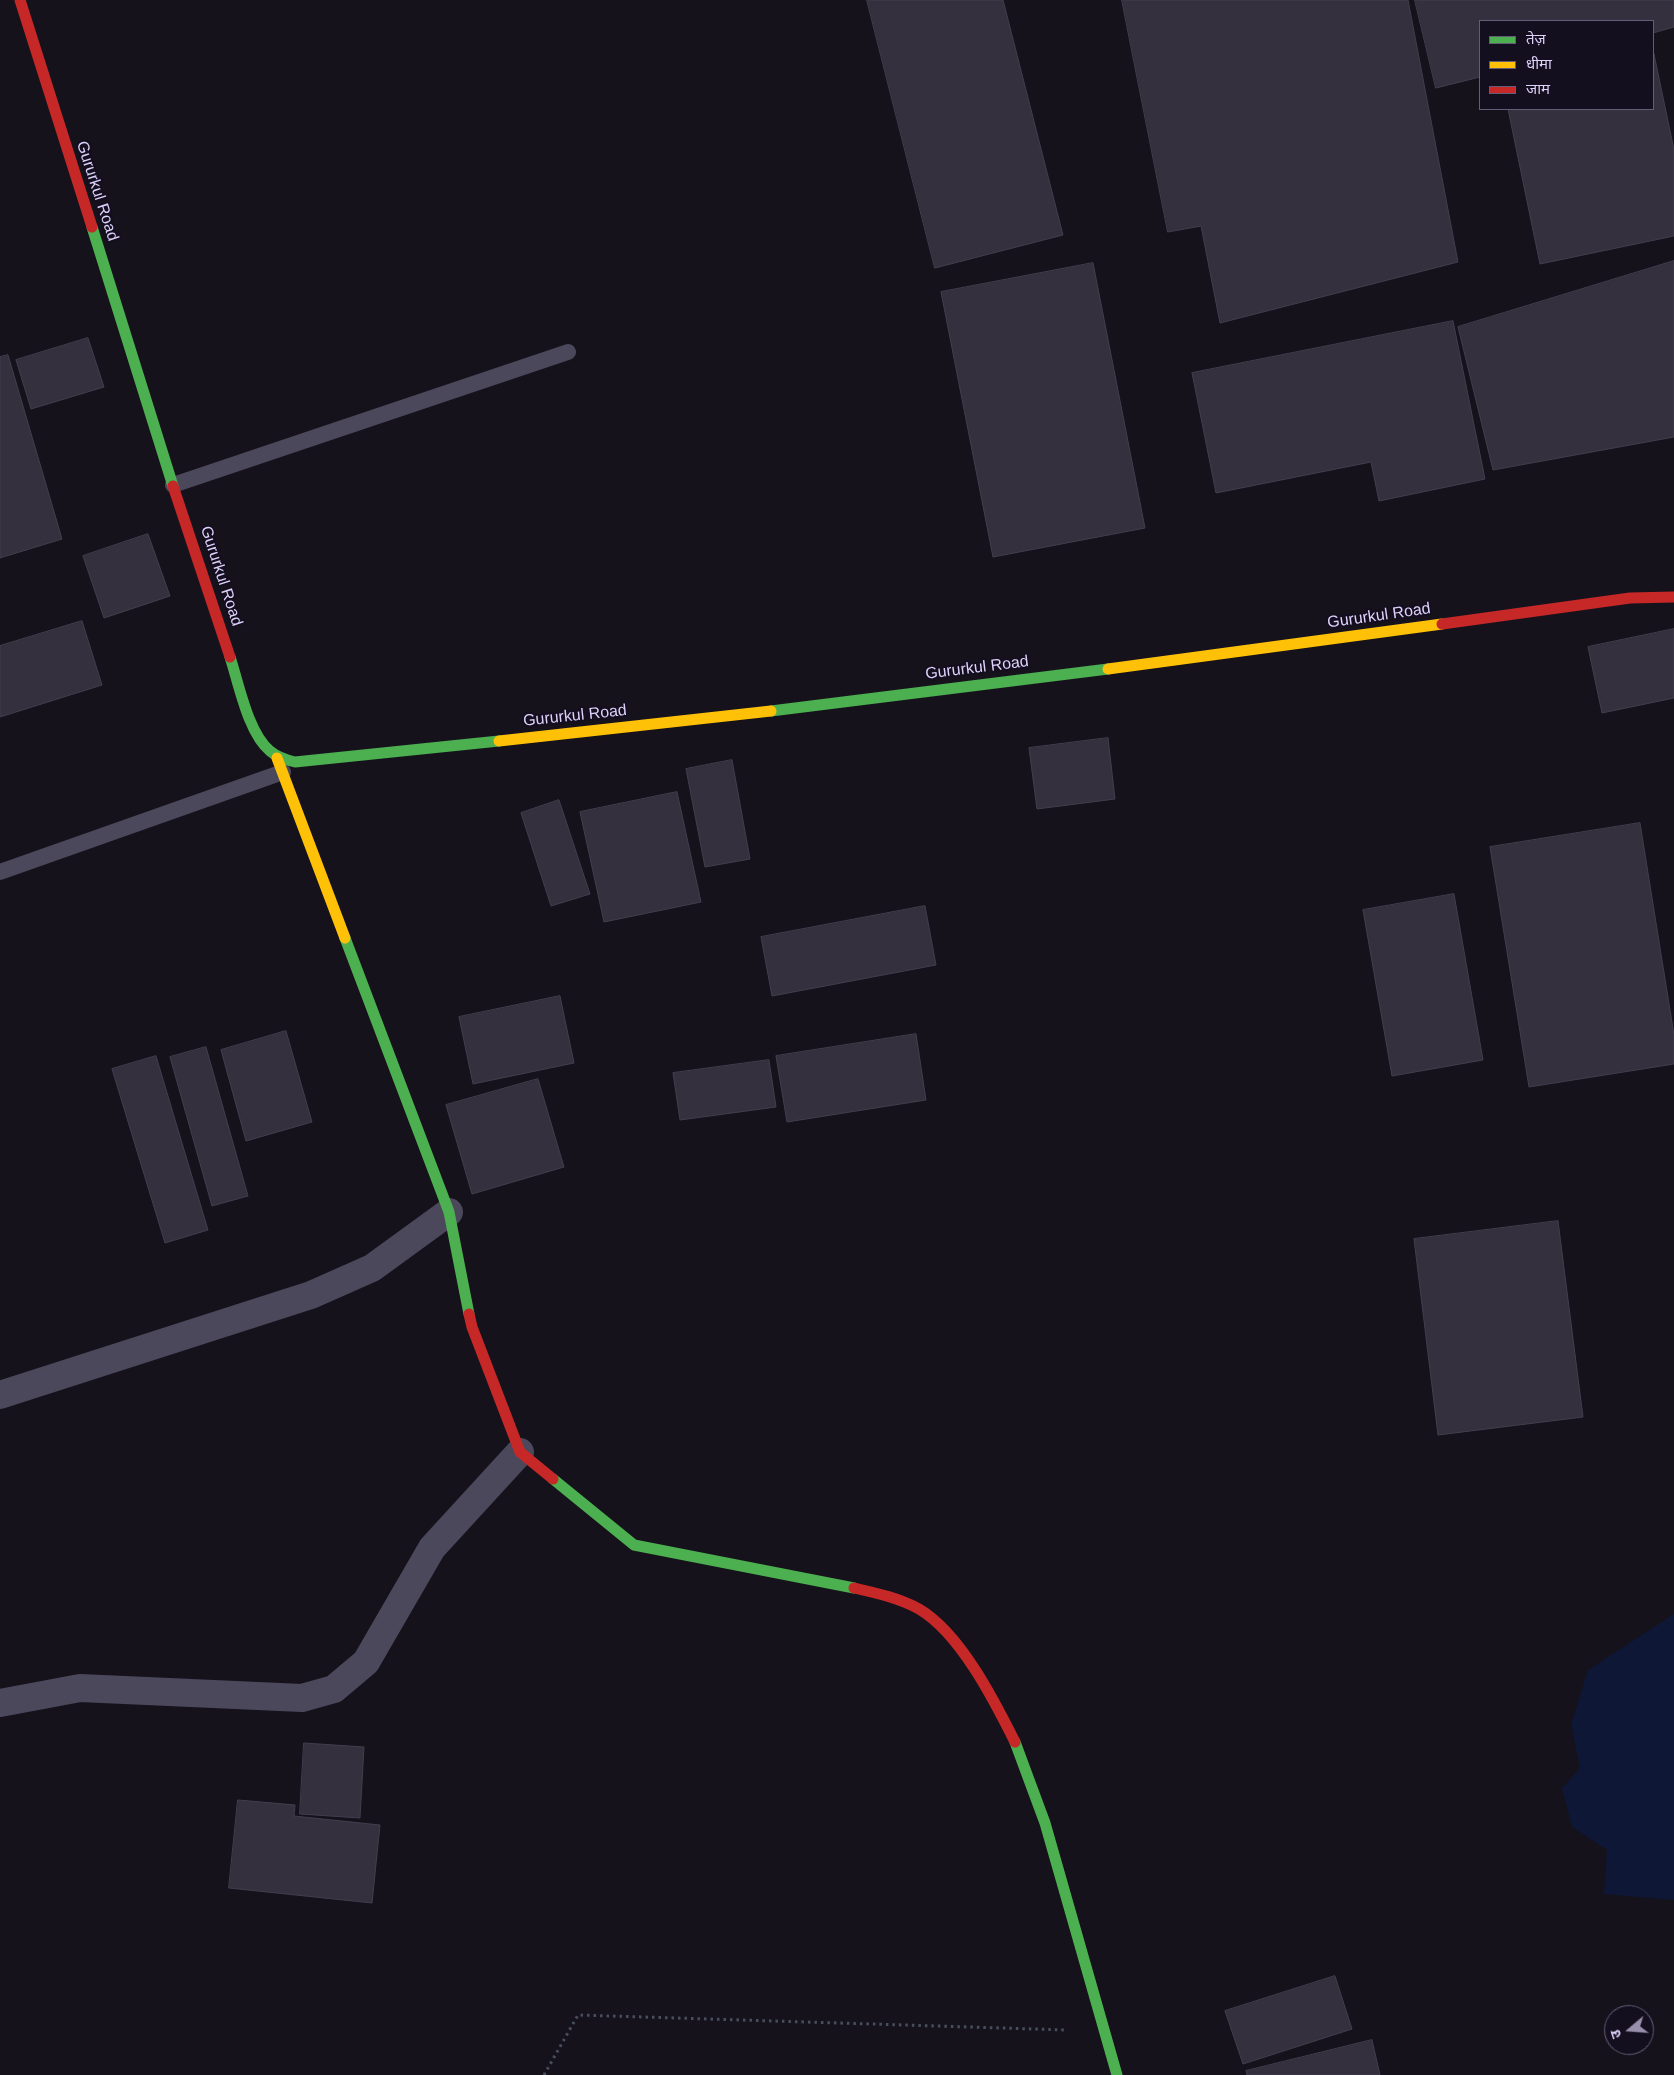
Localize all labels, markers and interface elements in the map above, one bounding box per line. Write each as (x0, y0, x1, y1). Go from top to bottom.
legend (1479, 20, 1654, 110)
text: तेज़ (1526, 30, 1546, 47)
text: धीमा (1526, 55, 1552, 72)
text: जाम (1526, 80, 1550, 97)
street label: Gururkul Road (72, 139, 122, 243)
street label: Gururkul Road (196, 524, 246, 628)
street label: Gururkul Road (1326, 599, 1432, 633)
street label: Gururkul Road (924, 652, 1030, 684)
street label: Gururkul Road (522, 701, 628, 731)
north arrow (1604, 2005, 1654, 2055)
text: उ (1607, 2028, 1625, 2041)

